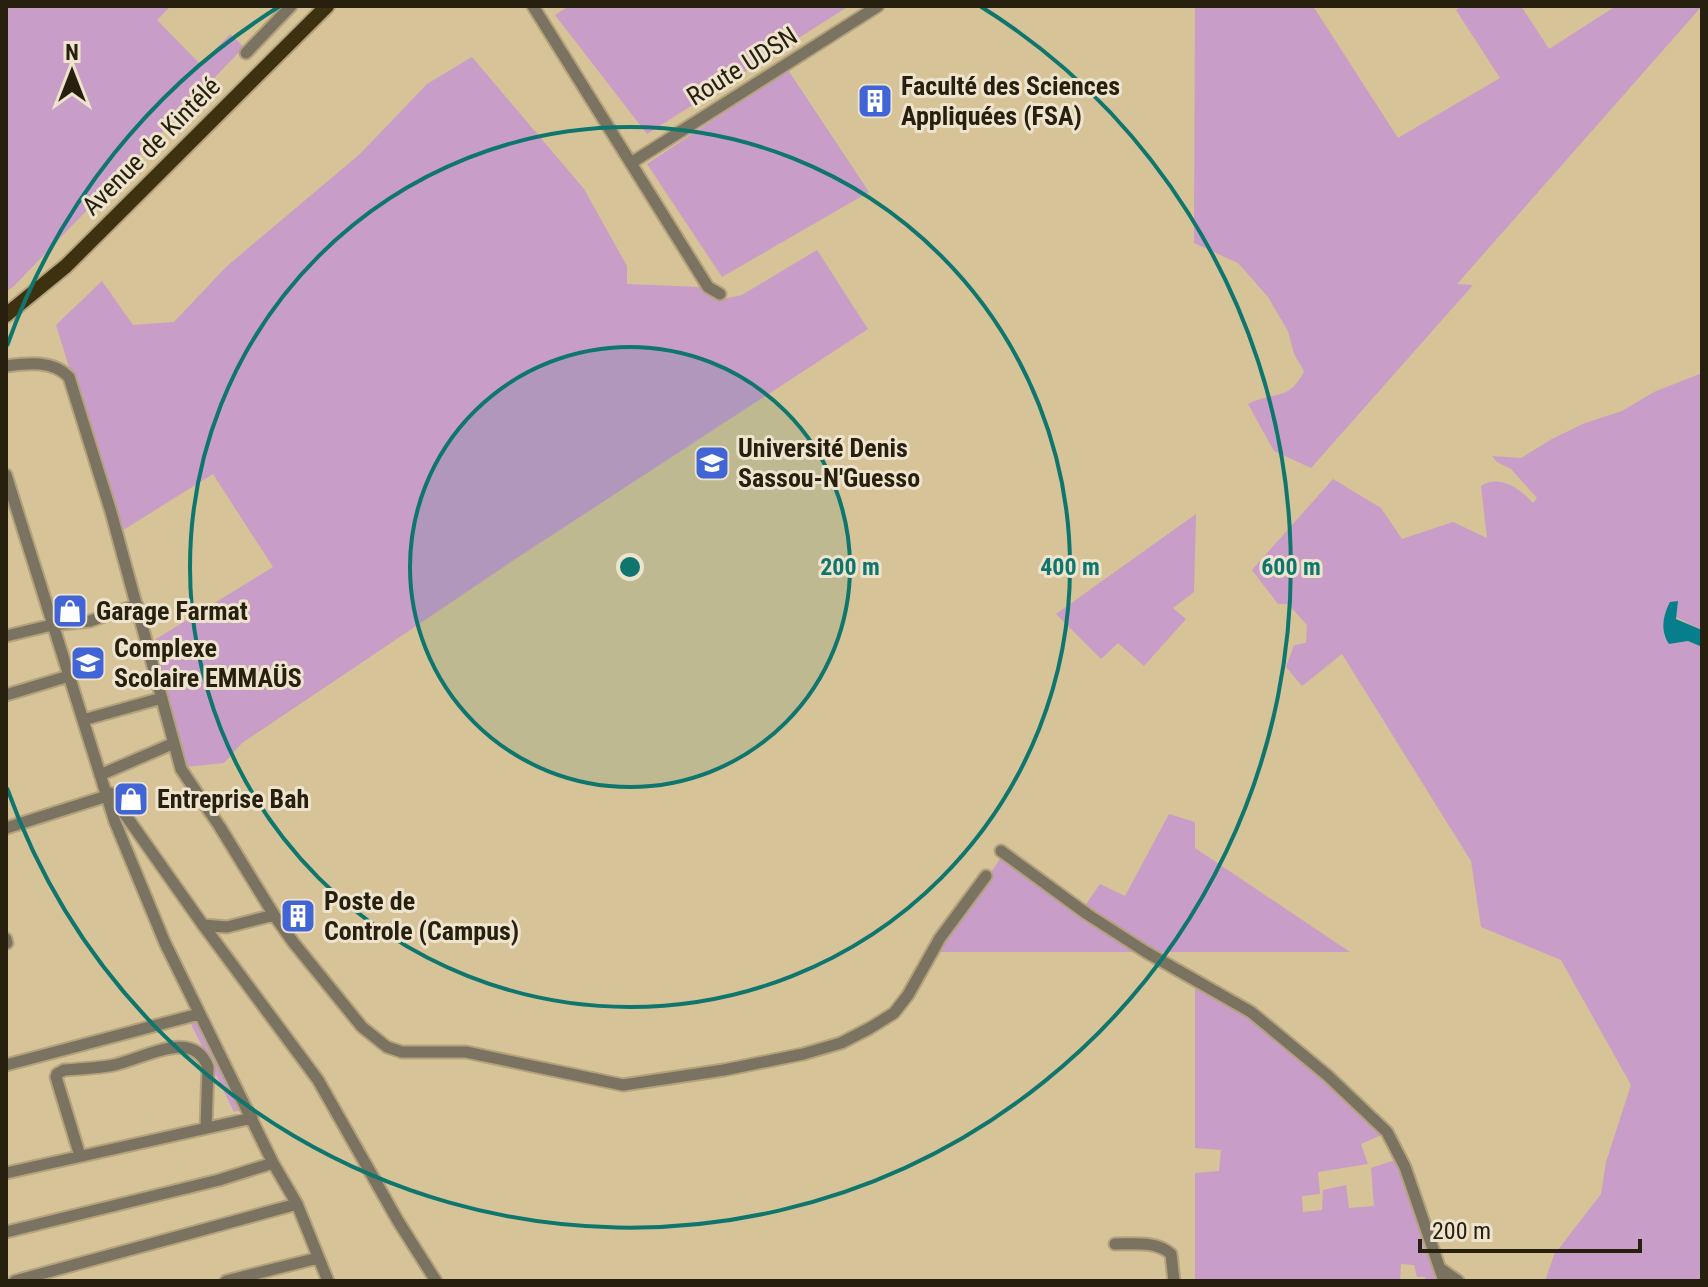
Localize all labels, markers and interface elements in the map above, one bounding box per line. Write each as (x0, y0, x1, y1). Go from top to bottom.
street label: Route UDSN (681, 20, 803, 112)
north arrow (32, 32, 112, 112)
text: N (65, 40, 79, 65)
street label: Avenue de Kintélé (76, 71, 226, 221)
place label: Faculté des Sciences Appliquées (FSA) (901, 71, 1120, 131)
building icon: Faculté des Sciences Appliquées (FSA) (856, 82, 894, 120)
place label: Université Denis Sassou-N'Guesso (738, 433, 920, 493)
school or university icon: Université Denis Sassou-N'Guesso (693, 444, 731, 482)
centre of rings (616, 553, 644, 581)
text: 200 m (820, 553, 880, 581)
text: 400 m (1040, 553, 1100, 581)
text: 600 m (1261, 553, 1321, 581)
shop icon: Garage Farmat (51, 592, 89, 630)
place label: Garage Farmat (96, 596, 248, 626)
place label: Complexe Scolaire EMMAÜS (114, 633, 302, 693)
school or university icon: Complexe Scolaire EMMAÜS (69, 644, 107, 682)
shop icon: Entreprise Bah (112, 780, 150, 818)
place label: Entreprise Bah (157, 784, 309, 814)
place label: Poste de Controle (Campus) (324, 886, 519, 946)
building icon: Poste de Controle (Campus) (279, 897, 317, 935)
scale bar (1420, 1203, 1640, 1253)
text: 200 m (1432, 1217, 1491, 1245)

